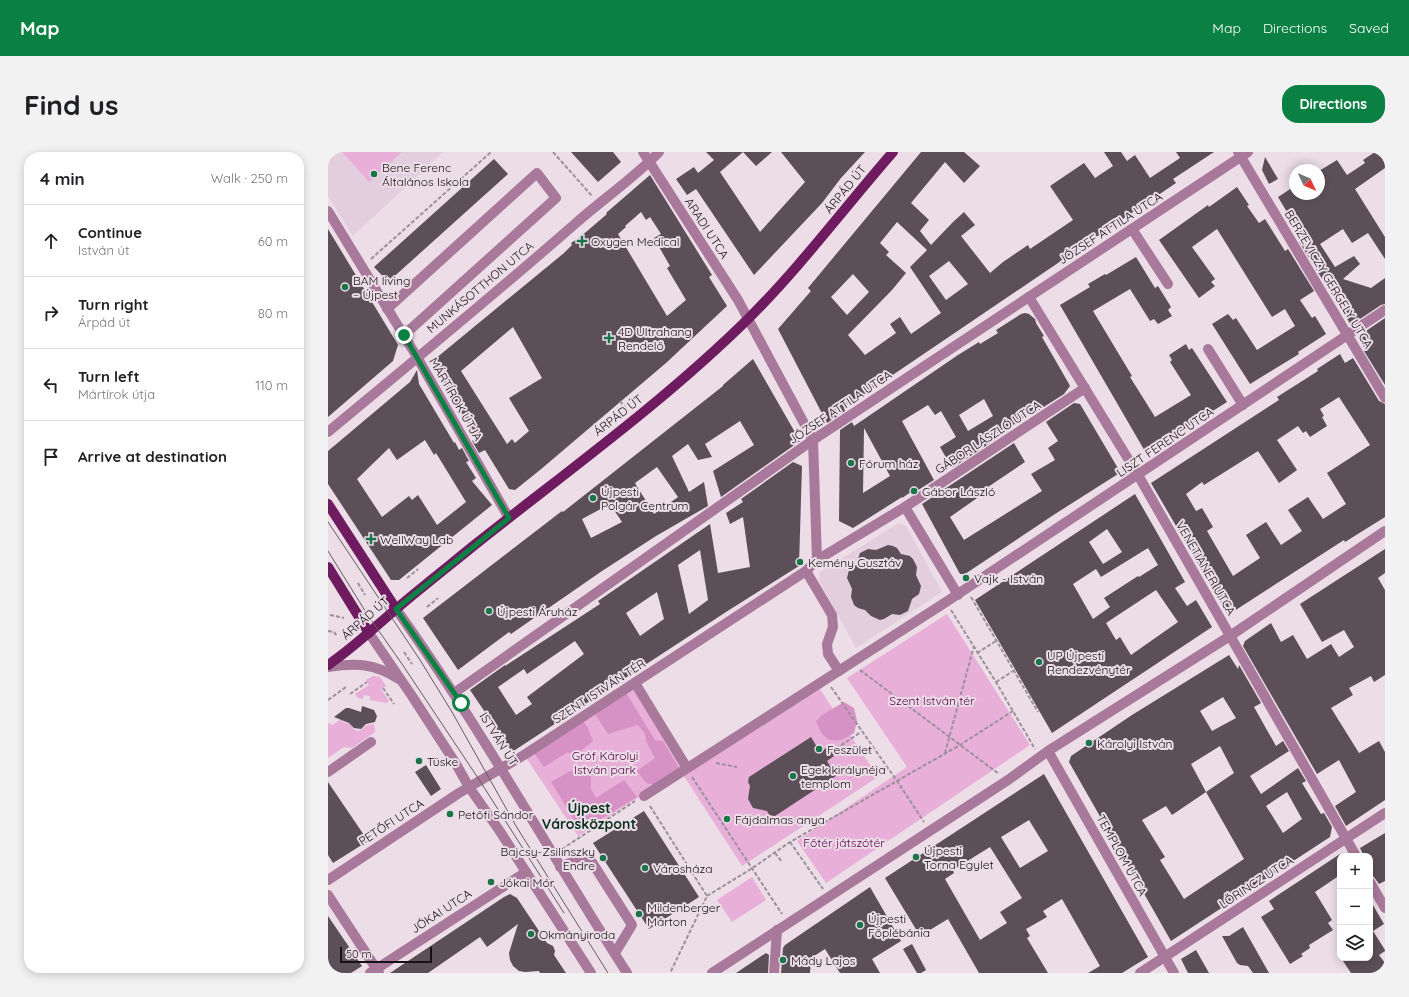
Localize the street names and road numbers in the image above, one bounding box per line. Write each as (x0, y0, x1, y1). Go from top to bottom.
street label: ÁRPÁD ÚT (821, 162, 869, 216)
street label: JÓZSEF ATTILA UTCA (1055, 189, 1165, 267)
street label: ARADI UTCA (682, 195, 732, 261)
street label: BERZEVICZY GERGELY UTCA (1282, 207, 1376, 351)
street label: MUNKÁSOTTHON UTCA (424, 238, 537, 336)
street label: MÁRTÍROK ÚTJA (426, 355, 486, 444)
street label: JÓZSEF ATTILA UTCA (786, 367, 895, 447)
street label: ÁRPÁD ÚT (590, 391, 646, 439)
street label: GÁBOR LÁSZLÓ UTCA (932, 397, 1044, 477)
street label: LISZT FERENC UTCA (1114, 404, 1217, 480)
street label: VENETIANER UTCA (1173, 518, 1239, 618)
street label: ÁRPÁD ÚT (338, 593, 392, 643)
street label: SZENT ISTVÁN TÉR (550, 655, 648, 727)
street label: ISTVÁN ÚT (477, 709, 521, 769)
street label: PETŐFI UTCA (356, 795, 427, 849)
street label: TEMPLOM UTCA (1093, 812, 1151, 899)
street label: LŐRINCZ UTCA (1216, 852, 1296, 912)
street label: JÓKAI UTCA (408, 886, 474, 936)

